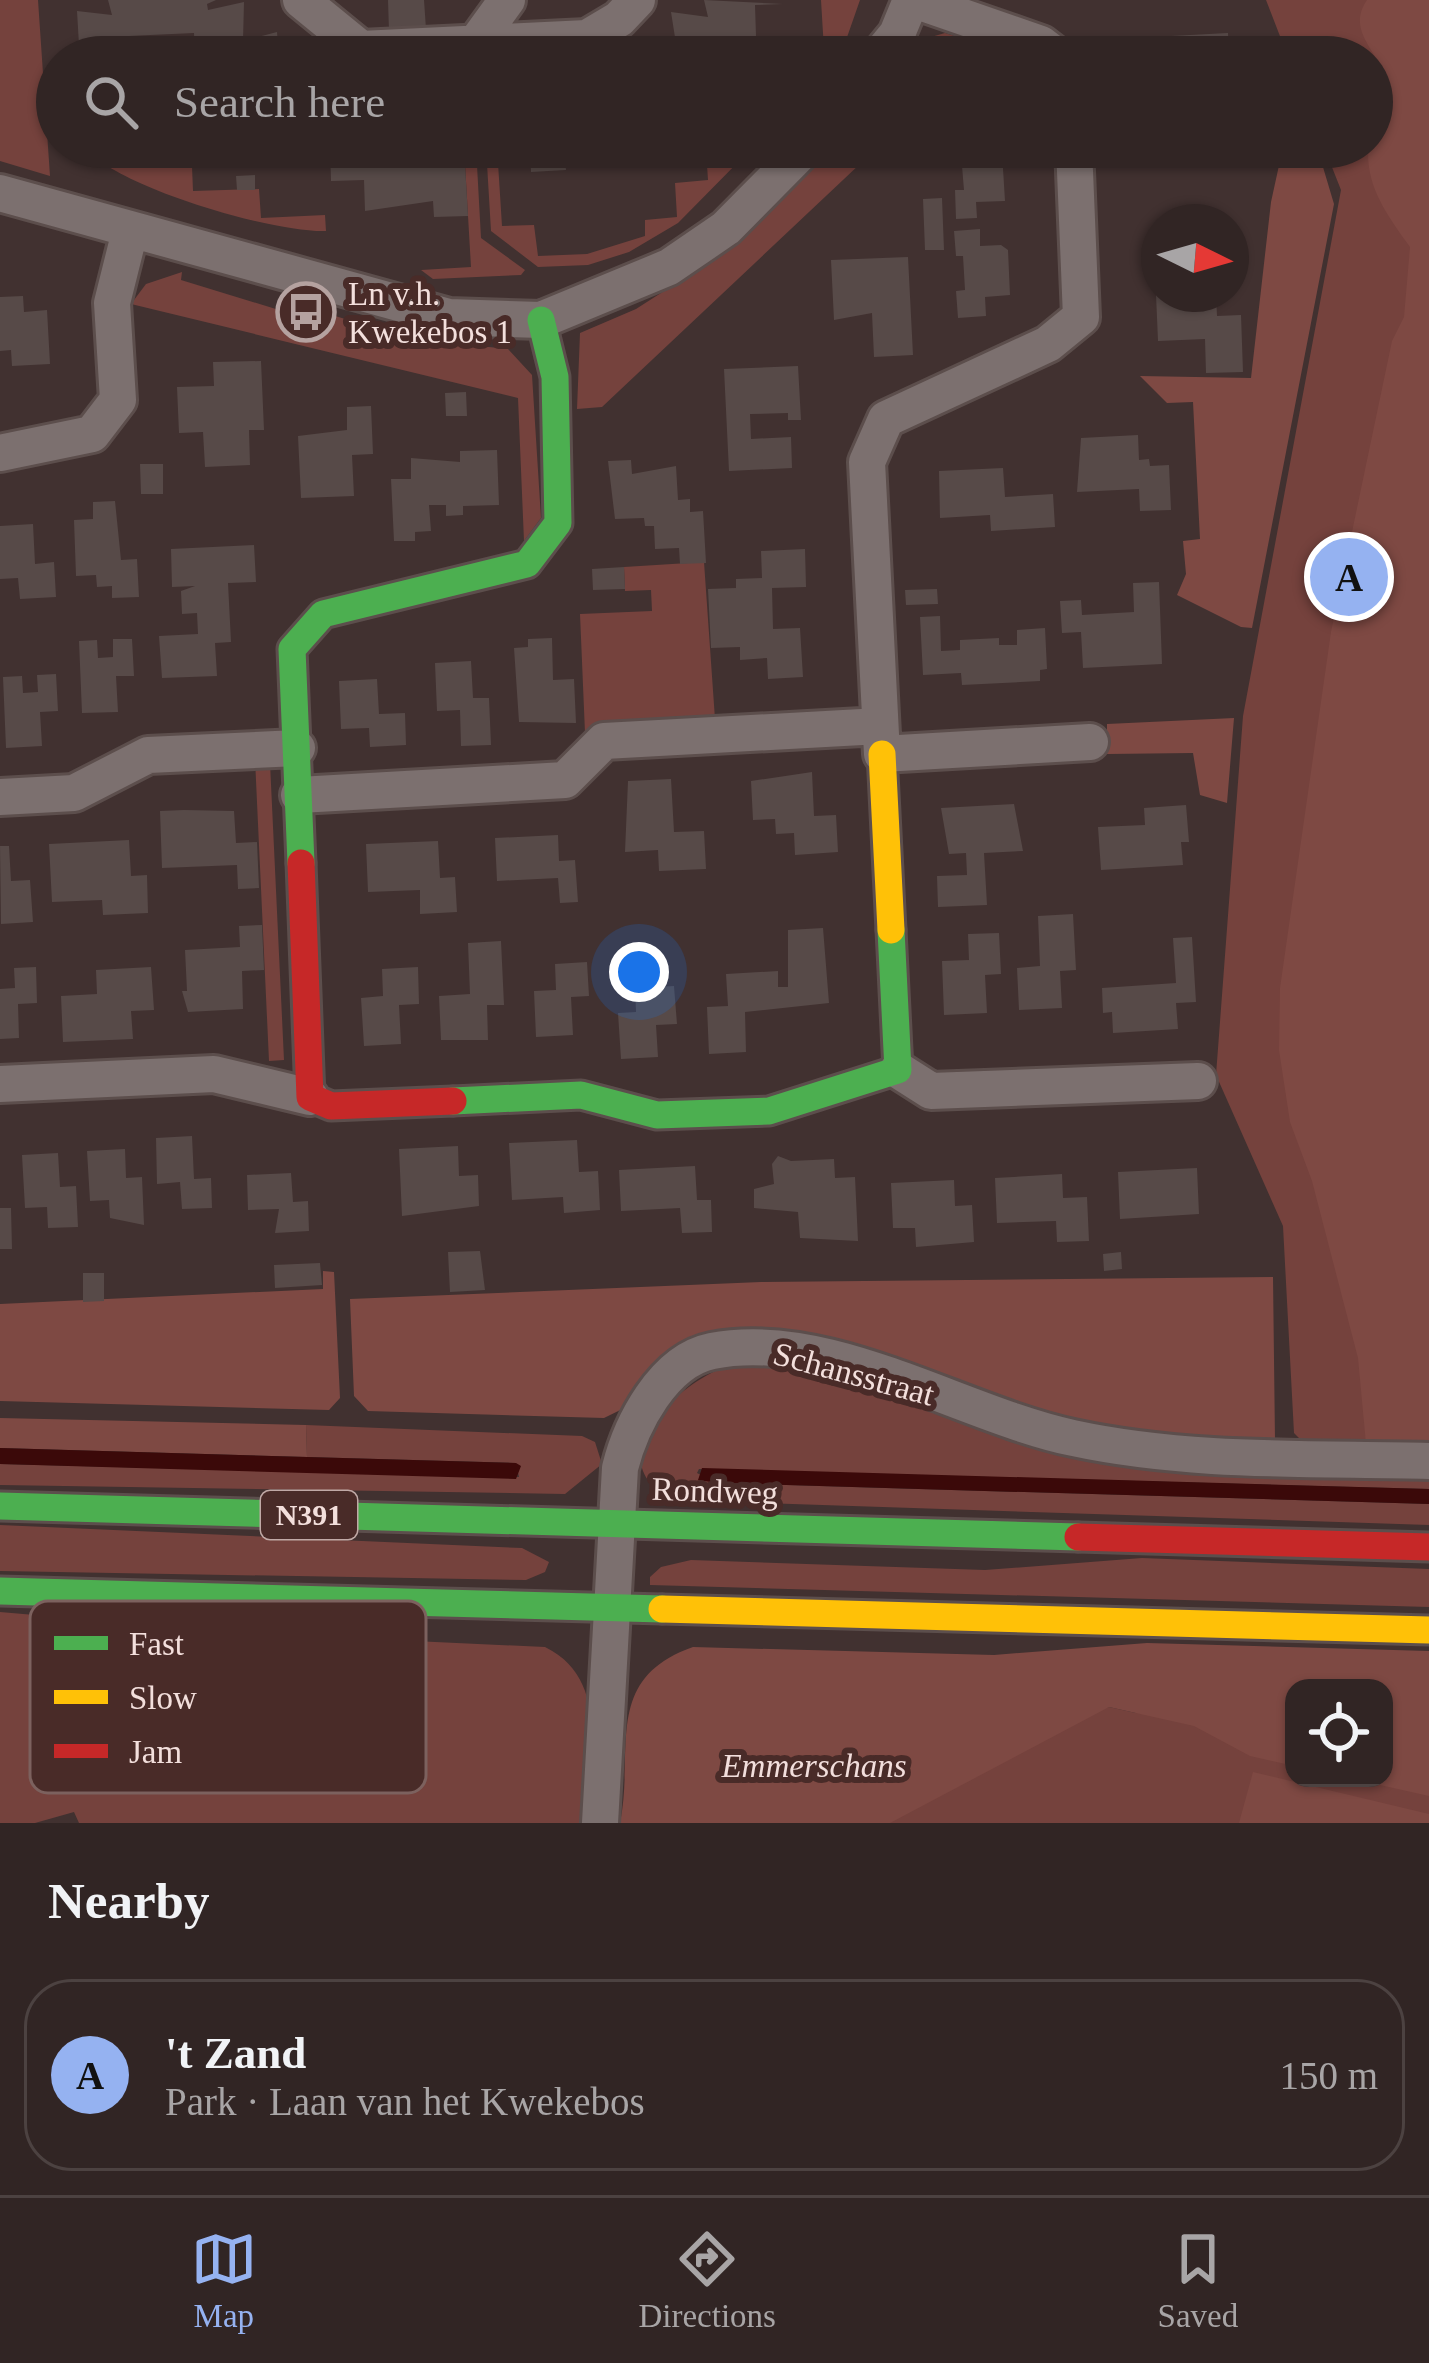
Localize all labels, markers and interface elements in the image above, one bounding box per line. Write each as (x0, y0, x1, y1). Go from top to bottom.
search box (36, 36, 1393, 168)
icon: search (78, 69, 144, 135)
text: Search here (174, 77, 385, 127)
north arrow (1141, 204, 1249, 312)
place label: Ln v.h. Kwekebos 1 (348, 276, 512, 350)
bus stop icon: Ln v.h. Kwekebos 1 (275, 281, 337, 343)
pin: A (1310, 532, 1388, 622)
your location (609, 942, 669, 1002)
street label: Schansstraat (769, 1335, 938, 1413)
street label: Rondweg (651, 1471, 779, 1511)
road number: N391 (261, 1491, 357, 1539)
legend (30, 1601, 426, 1793)
text: Fast (129, 1626, 184, 1662)
map controls (1285, 1679, 1393, 1787)
button: locate (1285, 1679, 1393, 1787)
text: Slow (129, 1680, 197, 1716)
text: Jam (129, 1734, 182, 1770)
park label: Emmerschans (720, 1748, 907, 1784)
text: Nearby (48, 1873, 209, 1929)
text: 't Zand (165, 2028, 306, 2078)
text: A (76, 2054, 104, 2097)
text: 150 m (1279, 2054, 1378, 2097)
text: Park · Laan van het Kwekebos (165, 2080, 645, 2123)
tab: Map (191, 2226, 257, 2335)
tab: Directions (638, 2226, 776, 2335)
tab: Saved (1158, 2226, 1238, 2335)

